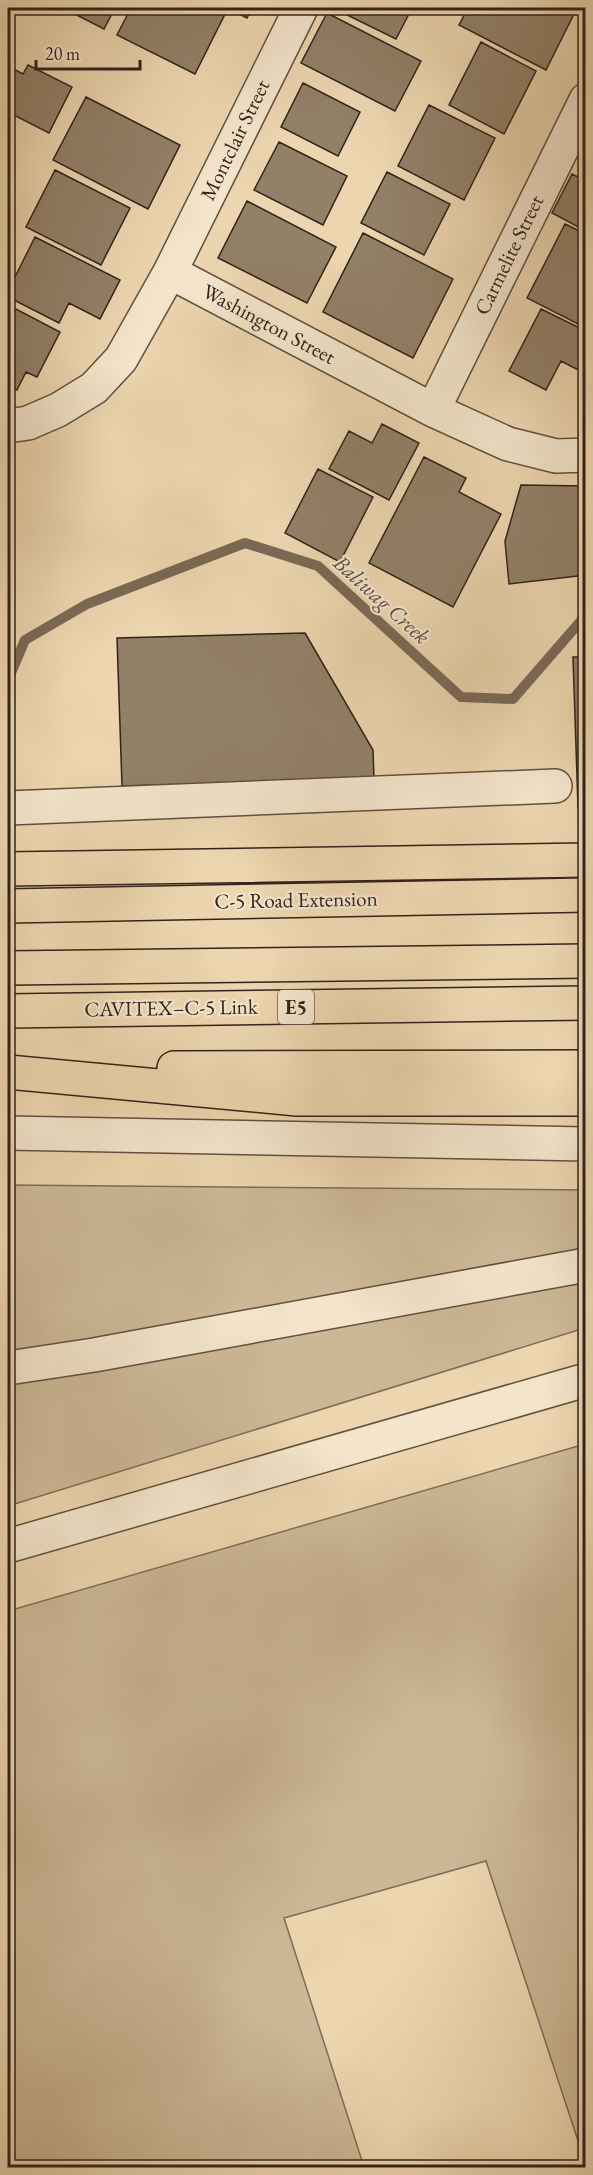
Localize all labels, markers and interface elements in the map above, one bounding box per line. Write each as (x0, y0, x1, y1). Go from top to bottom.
scale bar (36, 33, 140, 71)
text: 20 m (45, 42, 80, 65)
street label: Montclair Street (194, 75, 276, 205)
street label: Carmelite Street (468, 190, 549, 319)
street label: Washington Street (198, 277, 341, 370)
water label: Baliwag Creek (326, 548, 436, 650)
street label: C-5 Road Extension (214, 885, 378, 914)
road number: E5 (278, 990, 314, 1024)
street label: CAVITEX–C-5 Link (84, 992, 259, 1023)

